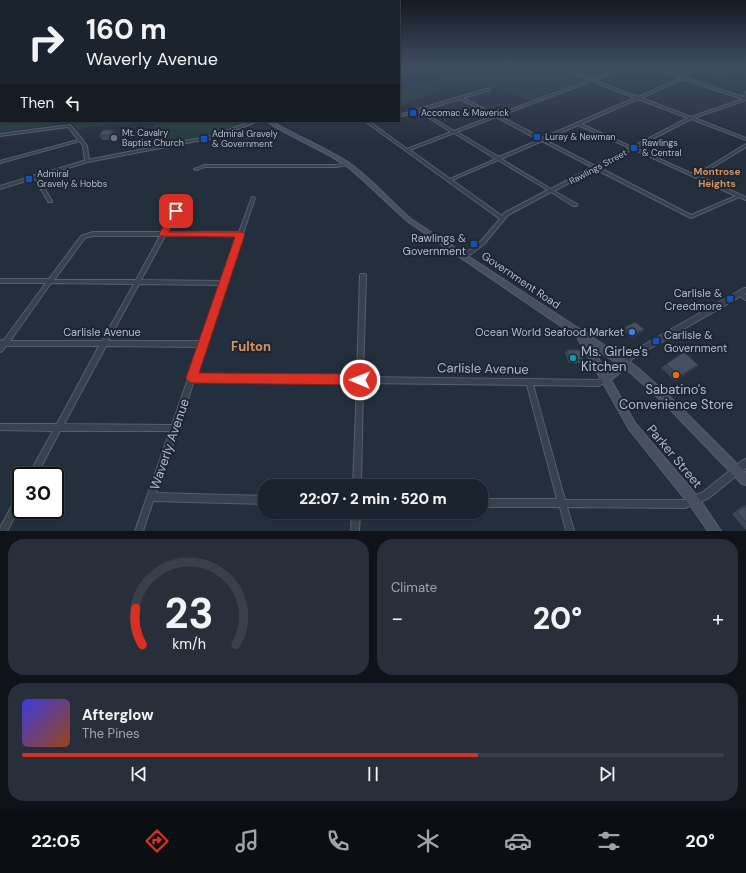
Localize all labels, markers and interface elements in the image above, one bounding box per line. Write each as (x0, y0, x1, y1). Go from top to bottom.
text: 160 m (86, 11, 167, 48)
icon: right (20, 16, 72, 68)
text: Waverly Avenue (86, 47, 218, 71)
icon: left (62, 92, 84, 114)
text: Then (20, 93, 54, 113)
place label: Accomac & Maverick (421, 107, 509, 119)
marker: Accomac & Maverick (408, 108, 418, 118)
place label: Mt. Cavalry Baptist Church (122, 127, 184, 149)
place label: Admiral Gravely & Government (212, 128, 278, 150)
place label: Luray & Newman (545, 131, 616, 143)
marker: Luray & Newman (532, 132, 542, 142)
marker: Mt. Cavalry Baptist Church (109, 133, 119, 143)
marker: Admiral Gravely & Government (199, 134, 209, 144)
place label: Rawlings & Central (642, 137, 682, 159)
marker: Rawlings & Central (629, 143, 639, 153)
street label: Rawlings Street (567, 147, 629, 187)
district label: Montrose Heights (694, 165, 740, 190)
place label: Admiral Gravely & Hobbs (37, 168, 108, 190)
marker: Admiral Gravely & Hobbs (24, 174, 34, 184)
pin (159, 194, 193, 228)
icon: arrive (165, 200, 187, 222)
place label: Rawlings & Government (403, 231, 466, 258)
marker: Rawlings & Government (469, 239, 479, 249)
street label: Government Road (479, 248, 563, 312)
place label: Carlisle & Creedmore (664, 286, 722, 313)
marker: Carlisle & Creedmore (725, 294, 735, 304)
street label: Carlisle Avenue (63, 325, 141, 339)
place label: Ocean World Seafood Market (475, 325, 624, 339)
marker: Ocean World Seafood Market (627, 327, 637, 337)
place label: Carlisle & Government (664, 328, 727, 355)
marker: Carlisle & Government (651, 336, 661, 346)
district label: Fulton (231, 338, 271, 355)
place label: Ms. Girlee's Kitchen (581, 343, 648, 375)
marker: Ms. Girlee's Kitchen (568, 353, 578, 363)
position arrow (339, 359, 381, 401)
street label: Carlisle Avenue (437, 359, 529, 378)
marker: Sabatino's Convenience Store (671, 370, 681, 380)
place label: Sabatino's Convenience Store (619, 381, 733, 413)
street label: Waverly Avenue (146, 396, 193, 492)
street label: Parker Street (643, 421, 706, 492)
speed limit sign: 30 (12, 467, 64, 519)
text: 22:07 · 2 min · 520 m (299, 489, 447, 509)
text: Climate (391, 579, 437, 596)
text: 23 (164, 587, 213, 641)
text: 20° (533, 599, 582, 638)
text: − (391, 604, 403, 633)
text: + (712, 604, 724, 633)
text: km/h (172, 635, 205, 653)
text: Afterglow (82, 705, 154, 725)
text: The Pines (82, 725, 140, 742)
icon: previous (128, 763, 150, 785)
icon: pause (362, 763, 384, 785)
icon: next (596, 763, 618, 785)
icon: directions (143, 827, 171, 855)
icon: music (233, 827, 261, 855)
icon: phone (324, 827, 352, 855)
icon: climate (414, 827, 442, 855)
icon: car (504, 827, 532, 855)
icon: filters (595, 827, 623, 855)
text: 22:05 (31, 829, 80, 853)
text: 20° (685, 829, 715, 853)

